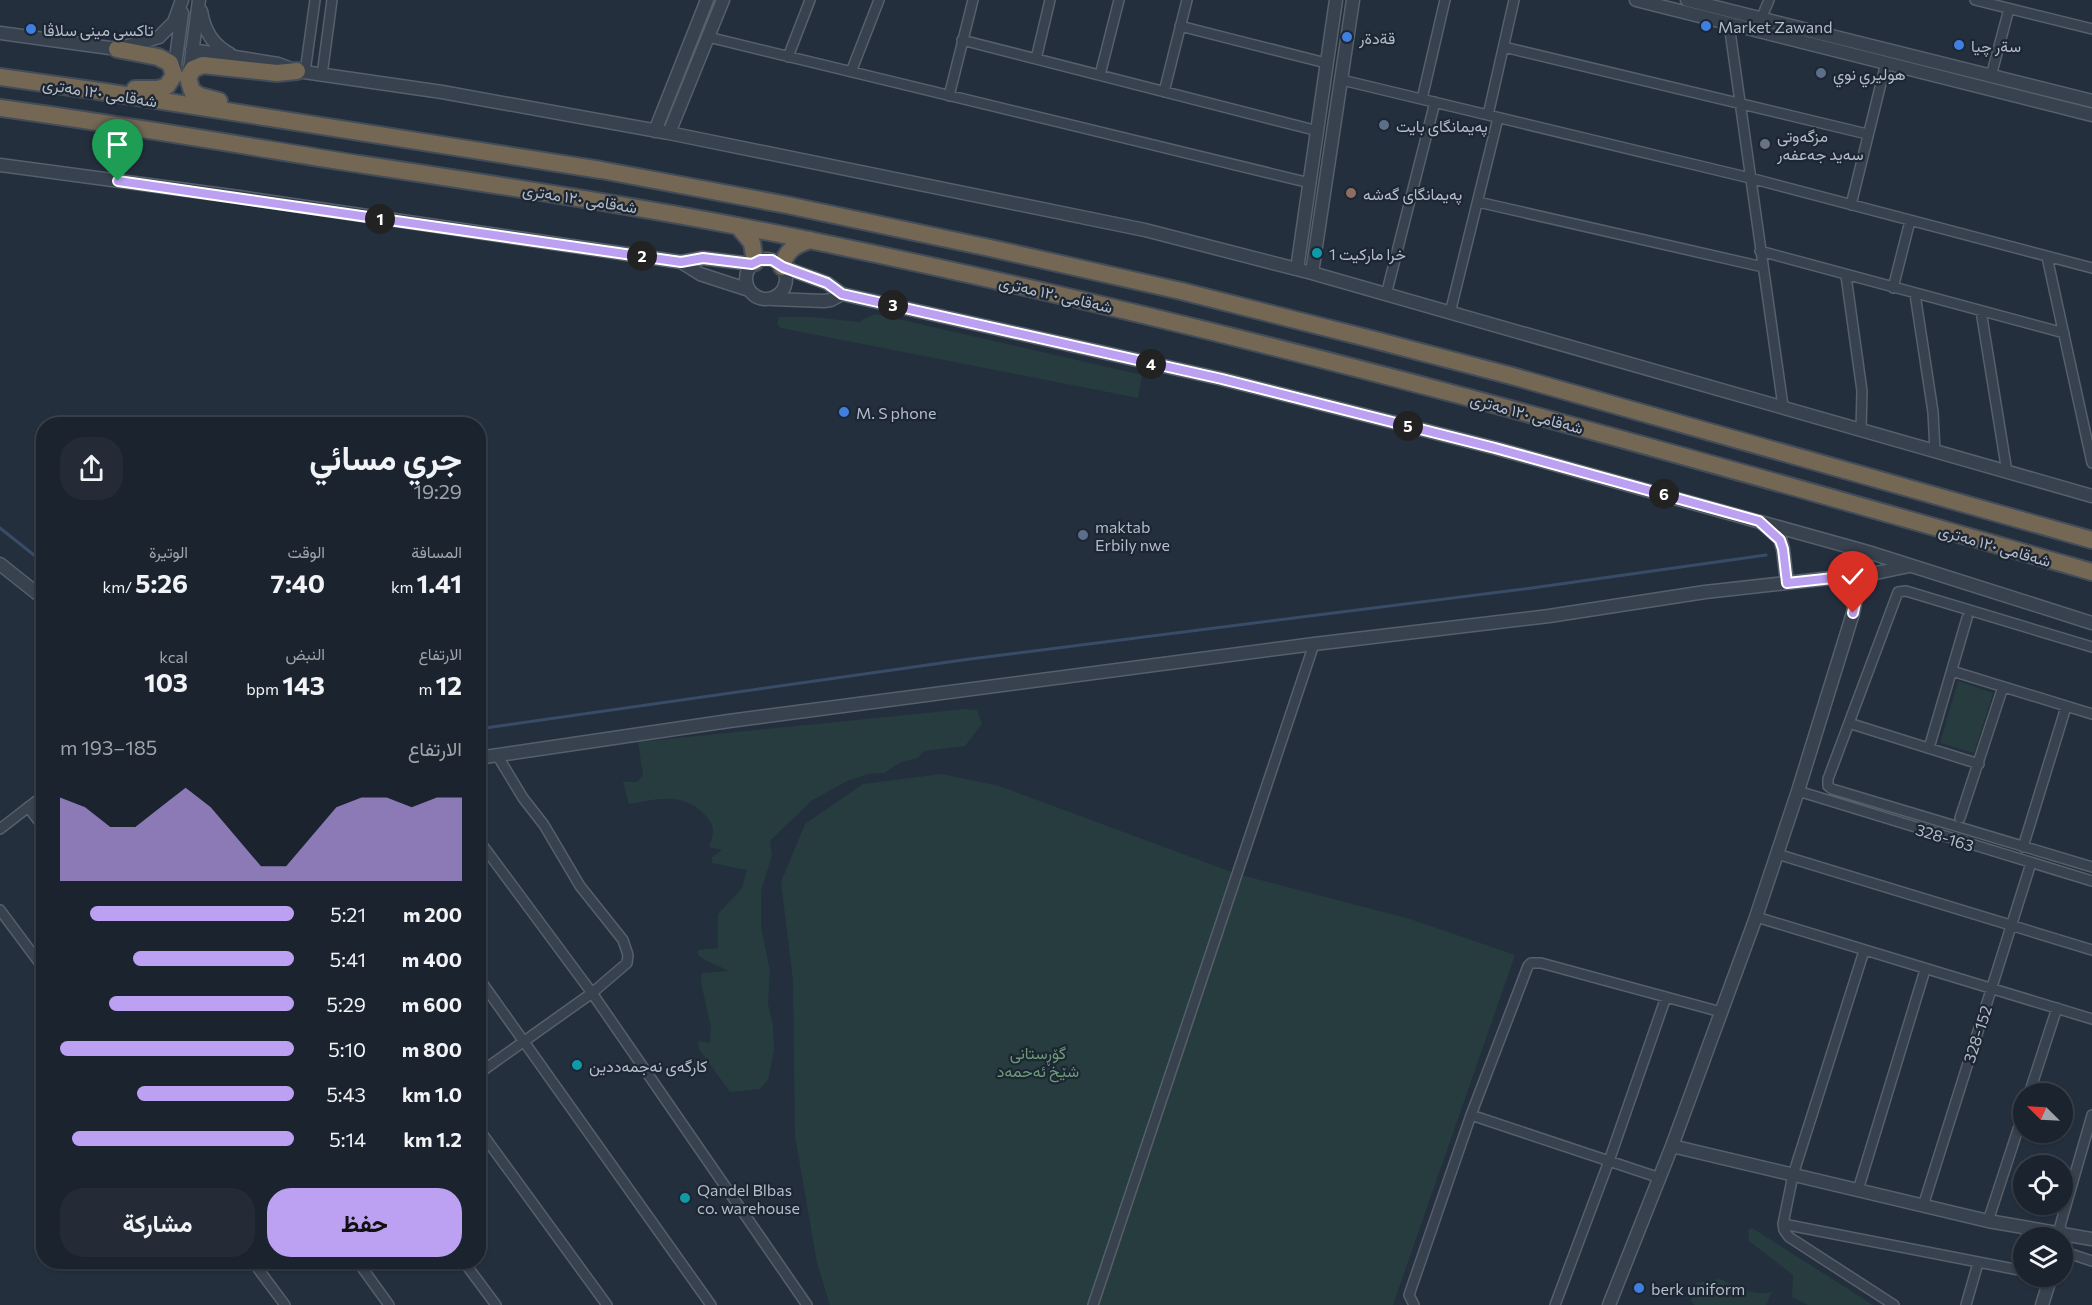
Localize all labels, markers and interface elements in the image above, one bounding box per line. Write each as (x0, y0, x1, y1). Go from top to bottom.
place label: Market Zawand (1718, 17, 1833, 36)
marker: Market Zawand (1699, 19, 1713, 33)
place label: تاکسی مینی سلاڤا (43, 20, 153, 41)
marker: تاکسی مینی سلاڤا (24, 22, 38, 36)
place label: قةدةر (1358, 28, 1395, 49)
marker: قةدةر (1340, 30, 1354, 44)
place label: سةر چيا (1971, 36, 2021, 58)
marker: سةر چيا (1952, 38, 1966, 52)
place label: هوليري نوي (1833, 64, 1906, 88)
marker: هوليري نوي (1814, 66, 1828, 80)
street label: شەقامی ١٢٠ مەتری (41, 74, 159, 112)
place label: پەیمانگای بایت (1396, 116, 1488, 138)
marker: پەیمانگای بایت (1377, 118, 1391, 132)
pin (92, 119, 143, 181)
place label: مزگەوتی سەید جەعفەر (1776, 126, 1864, 165)
icon: arrive (101, 128, 134, 161)
marker: مزگەوتی سەید جەعفەر (1758, 137, 1772, 151)
street label: شەقامی ١٢٠ مەتری (521, 180, 639, 218)
place label: پەیمانگای گەشە (1363, 184, 1462, 206)
marker: پەیمانگای گەشە (1344, 186, 1358, 200)
pin: 1 (365, 204, 395, 234)
text: 1 (376, 209, 384, 228)
pin: 2 (627, 241, 657, 271)
place label: خرا ماركيت 1 (1329, 244, 1406, 265)
text: 2 (637, 246, 647, 265)
marker: خرا ماركيت 1 (1310, 246, 1324, 260)
street label: شەقامی ١٢٠ مەتری (997, 272, 1115, 318)
pin: 3 (878, 290, 908, 320)
text: 3 (888, 295, 898, 314)
pin: 4 (1136, 349, 1166, 379)
text: 4 (1146, 354, 1156, 373)
street label: شەقامی ١٢٠ مەتری (1468, 389, 1585, 439)
place label: M. S phone (856, 403, 936, 422)
marker: M. S phone (837, 405, 851, 419)
pin: 5 (1393, 411, 1423, 441)
text: 5 (1403, 416, 1413, 435)
text: جري مسائي (309, 436, 462, 477)
button: share (60, 437, 123, 500)
text: 19:29 (413, 479, 462, 503)
pin: 6 (1649, 479, 1679, 509)
text: 6 (1659, 484, 1669, 503)
place label: maktab Erbily nwe (1095, 517, 1170, 554)
street label: شەقامی ١٢٠ مەتری (1936, 520, 2053, 572)
marker: maktab Erbily nwe (1076, 528, 1090, 542)
text: الوتيرة (149, 542, 188, 561)
text: الوقت (287, 542, 325, 561)
text: المسافة (411, 542, 462, 561)
pin (1827, 551, 1878, 613)
icon: check (1836, 560, 1869, 593)
text: 5:26 (135, 567, 188, 598)
text: 7:40 (271, 567, 325, 598)
text: 1.41 (417, 567, 462, 598)
text: /km (102, 577, 135, 596)
text: km (391, 577, 417, 596)
text: النبض (285, 644, 325, 663)
text: الارتفاع (419, 644, 462, 663)
text: kcal (159, 647, 188, 666)
text: 103 (144, 666, 188, 697)
text: 143 (282, 669, 325, 700)
text: 12 (435, 669, 462, 700)
text: bpm (246, 679, 282, 698)
text: m (418, 679, 435, 698)
text: 185–193 m (60, 735, 157, 759)
text: الارتفاع (408, 736, 462, 760)
street label: 328-163 (1914, 819, 1976, 855)
text: 5:21 (330, 902, 366, 926)
text: 200 m (403, 902, 462, 926)
text: 5:41 (330, 947, 366, 971)
text: 400 m (402, 947, 462, 971)
text: 5:29 (327, 992, 366, 1016)
text: 600 m (402, 992, 462, 1016)
street label: 328-152 (1959, 1003, 1995, 1065)
text: 5:10 (328, 1037, 366, 1061)
text: 800 m (402, 1037, 462, 1061)
park label: گۆڕستانی شێخ ئەحمەد (997, 1043, 1079, 1083)
place label: کارگەی نەجمەددین (589, 1056, 707, 1077)
marker: کارگەی نەجمەددین (570, 1058, 584, 1072)
text: 5:43 (326, 1082, 366, 1106)
text: 1.0 km (402, 1082, 462, 1106)
north arrow (2013, 1083, 2073, 1143)
map controls (2013, 1083, 2073, 1287)
text: 5:14 (329, 1127, 366, 1151)
text: 1.2 km (404, 1127, 462, 1151)
button: locate (2013, 1155, 2073, 1215)
place label: Qandel Blbas co. warehouse (697, 1180, 800, 1217)
button: مشاركة (60, 1188, 255, 1257)
button: حفظ (267, 1188, 462, 1257)
marker: Qandel Blbas co. warehouse (678, 1191, 692, 1205)
button: layers (2013, 1227, 2073, 1287)
place label: berk uniform (1651, 1279, 1745, 1298)
marker: berk uniform (1632, 1281, 1646, 1295)

